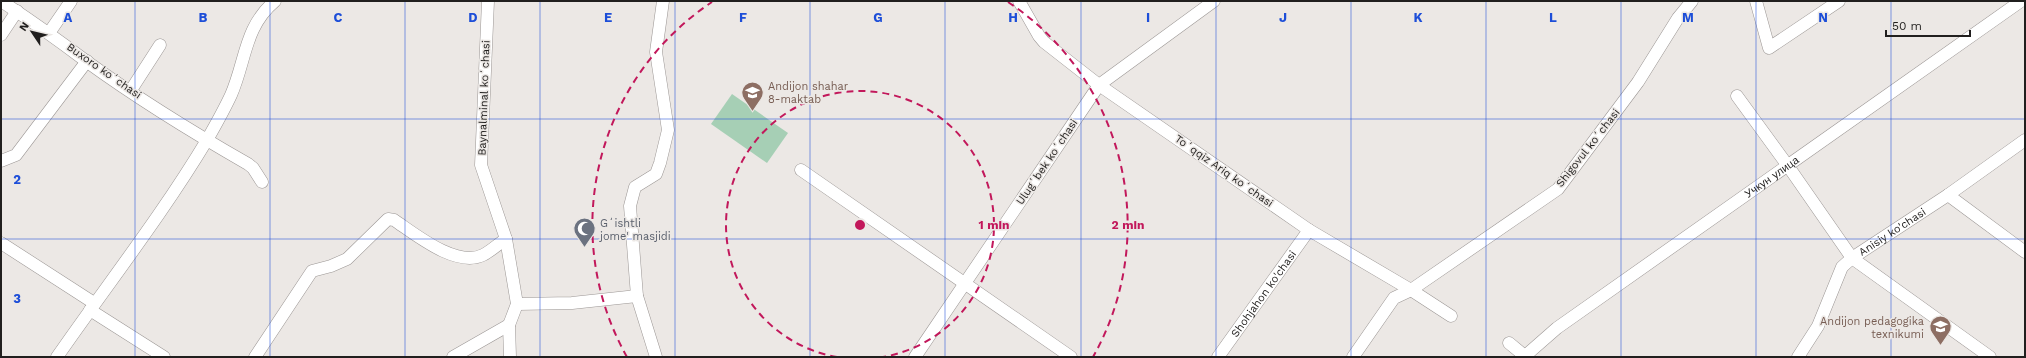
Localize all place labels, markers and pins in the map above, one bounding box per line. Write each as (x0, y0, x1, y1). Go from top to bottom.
school or university icon: Andijon shahar 8-maktab (739, 79, 765, 112)
place label: Andijon shahar 8-maktab (768, 80, 849, 106)
mosque icon: Gʻishtli jome' masjidi (572, 216, 598, 249)
place label: Gʻishtli jome' masjidi (599, 217, 671, 243)
centre of rings (853, 218, 867, 232)
school or university icon: Andijon pedagogika texnikumi (1927, 314, 1953, 347)
place label: Andijon pedagogika texnikumi (1820, 315, 1924, 341)

